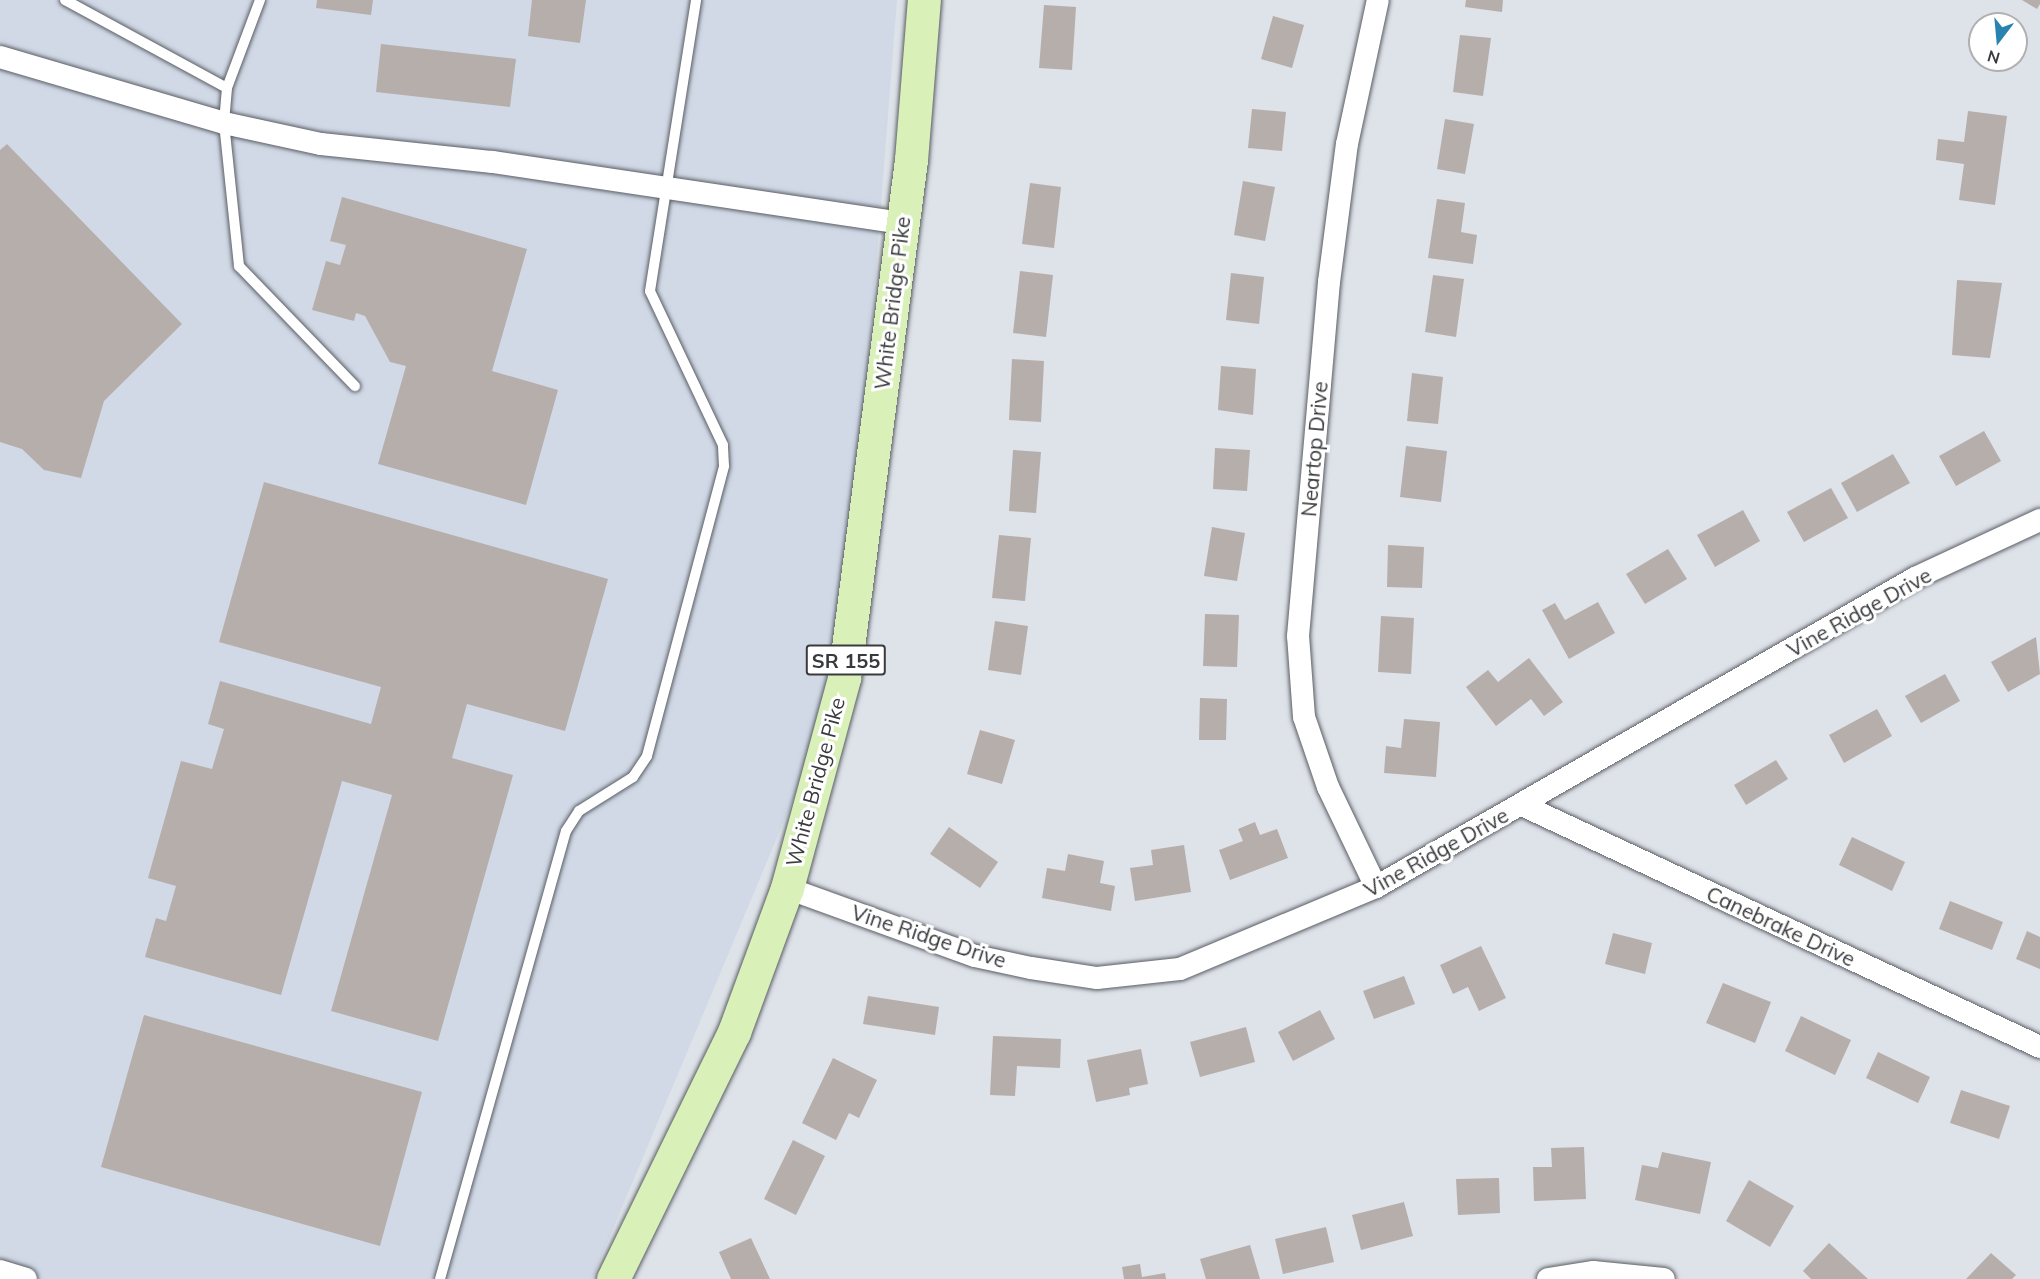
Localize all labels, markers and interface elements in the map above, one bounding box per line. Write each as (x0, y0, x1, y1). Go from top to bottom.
north arrow (1968, 12, 2028, 72)
text: N (1985, 46, 2002, 69)
street label: White Bridge Pike (869, 215, 915, 391)
street label: Neartop Drive (1296, 380, 1332, 518)
street label: Vine Ridge Drive (1782, 562, 1936, 662)
road number: SR 155 (806, 643, 886, 677)
street label: White Bridge Pike (780, 694, 850, 870)
street label: Vine Ridge Drive (1359, 802, 1513, 902)
street label: Canebrake Drive (1703, 881, 1859, 971)
street label: Vine Ridge Drive (848, 899, 1010, 973)

